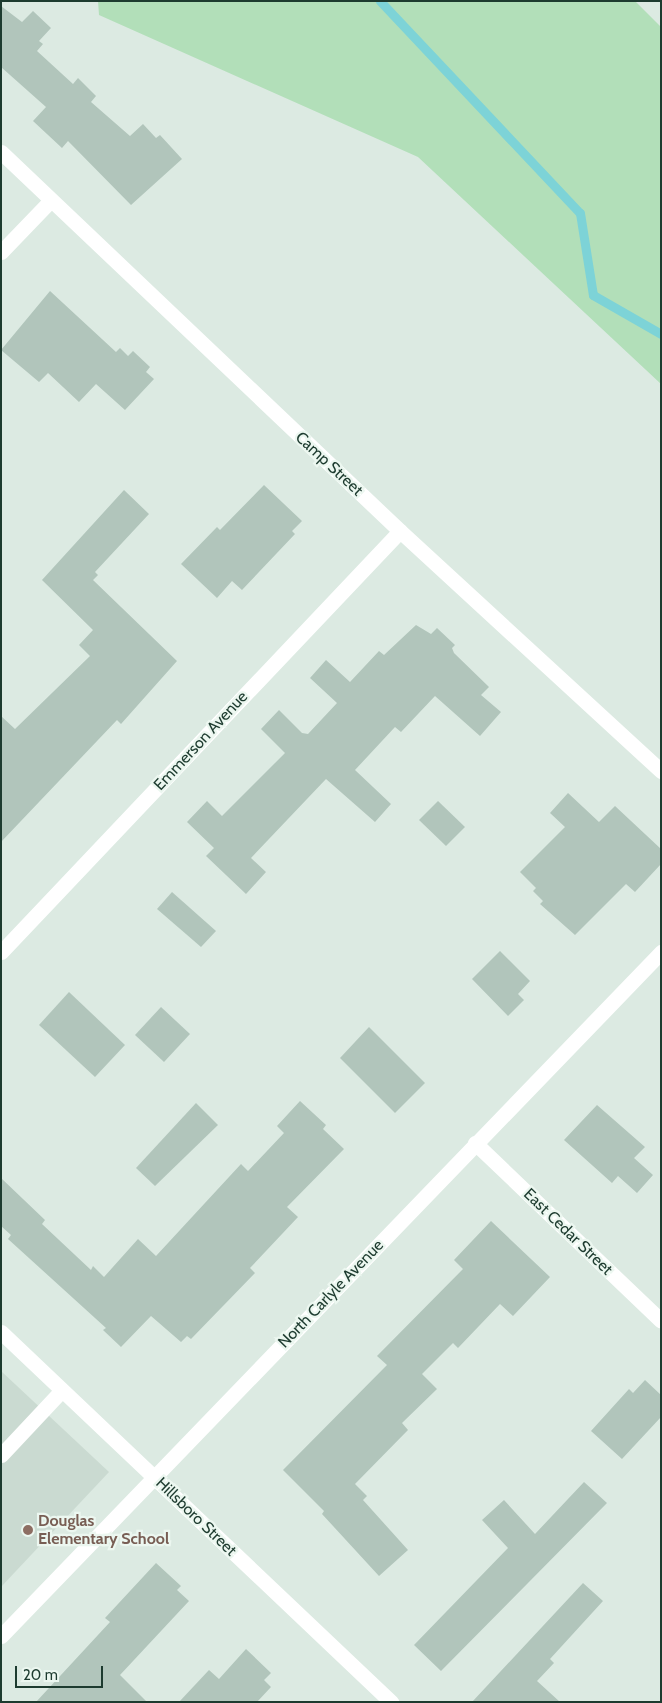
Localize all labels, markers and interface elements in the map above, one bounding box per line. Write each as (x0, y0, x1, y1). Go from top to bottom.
street label: Camp Street (291, 428, 367, 500)
street label: Emmerson Avenue (150, 687, 252, 795)
street label: East Cedar Street (519, 1185, 617, 1279)
street label: North Carlyle Avenue (274, 1236, 388, 1352)
street label: Hillsboro Street (152, 1474, 240, 1560)
place label: Douglas Elementary School (38, 1511, 169, 1549)
marker: Douglas Elementary School (22, 1524, 34, 1536)
scale bar (18, 1656, 105, 1688)
text: 20 m (23, 1666, 58, 1684)

